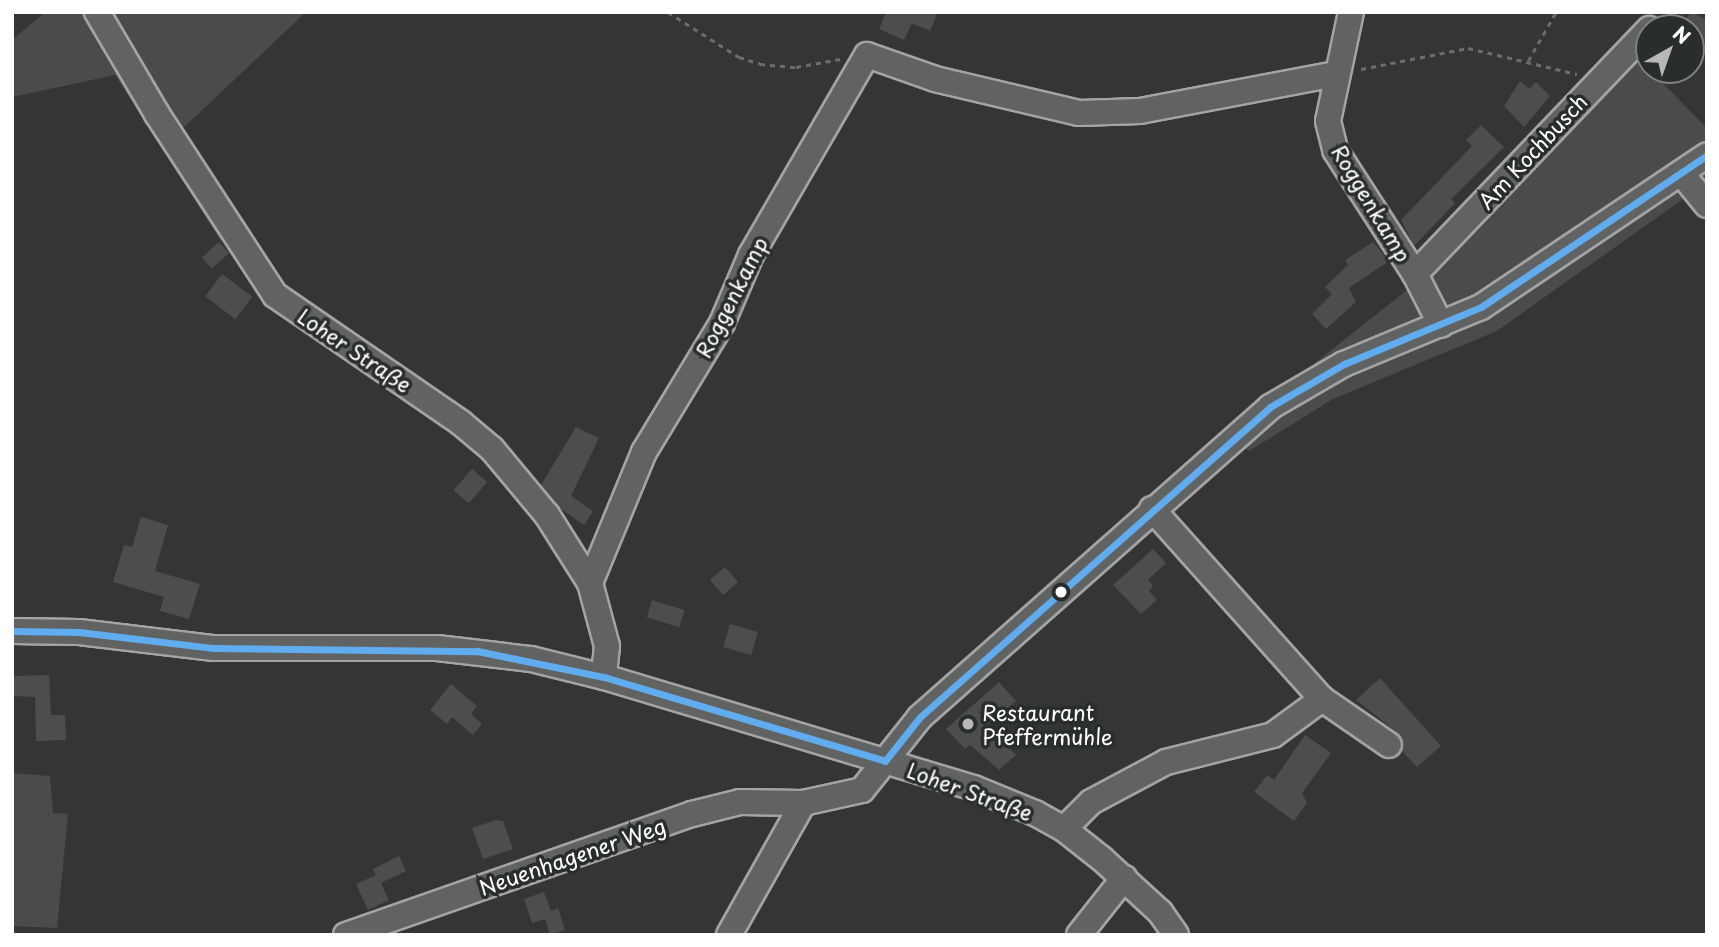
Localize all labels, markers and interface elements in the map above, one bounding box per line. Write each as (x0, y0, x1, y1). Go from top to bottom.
north arrow (1635, 14, 1705, 84)
text: N (1667, 19, 1697, 50)
street label: Am Kochbusch (1473, 89, 1591, 213)
street label: Roggenkamp (1327, 140, 1417, 266)
street label: Roggenkamp (690, 232, 772, 362)
street label: Loher Straße (293, 303, 417, 397)
unlabelled marker (1054, 585, 1068, 599)
place label: Restaurant Pfeffermühle (982, 699, 1113, 749)
marker: Restaurant Pfeffermühle (960, 716, 976, 732)
street label: Loher Straße (904, 757, 1036, 825)
street label: Neuenhagener Weg (475, 812, 669, 900)

